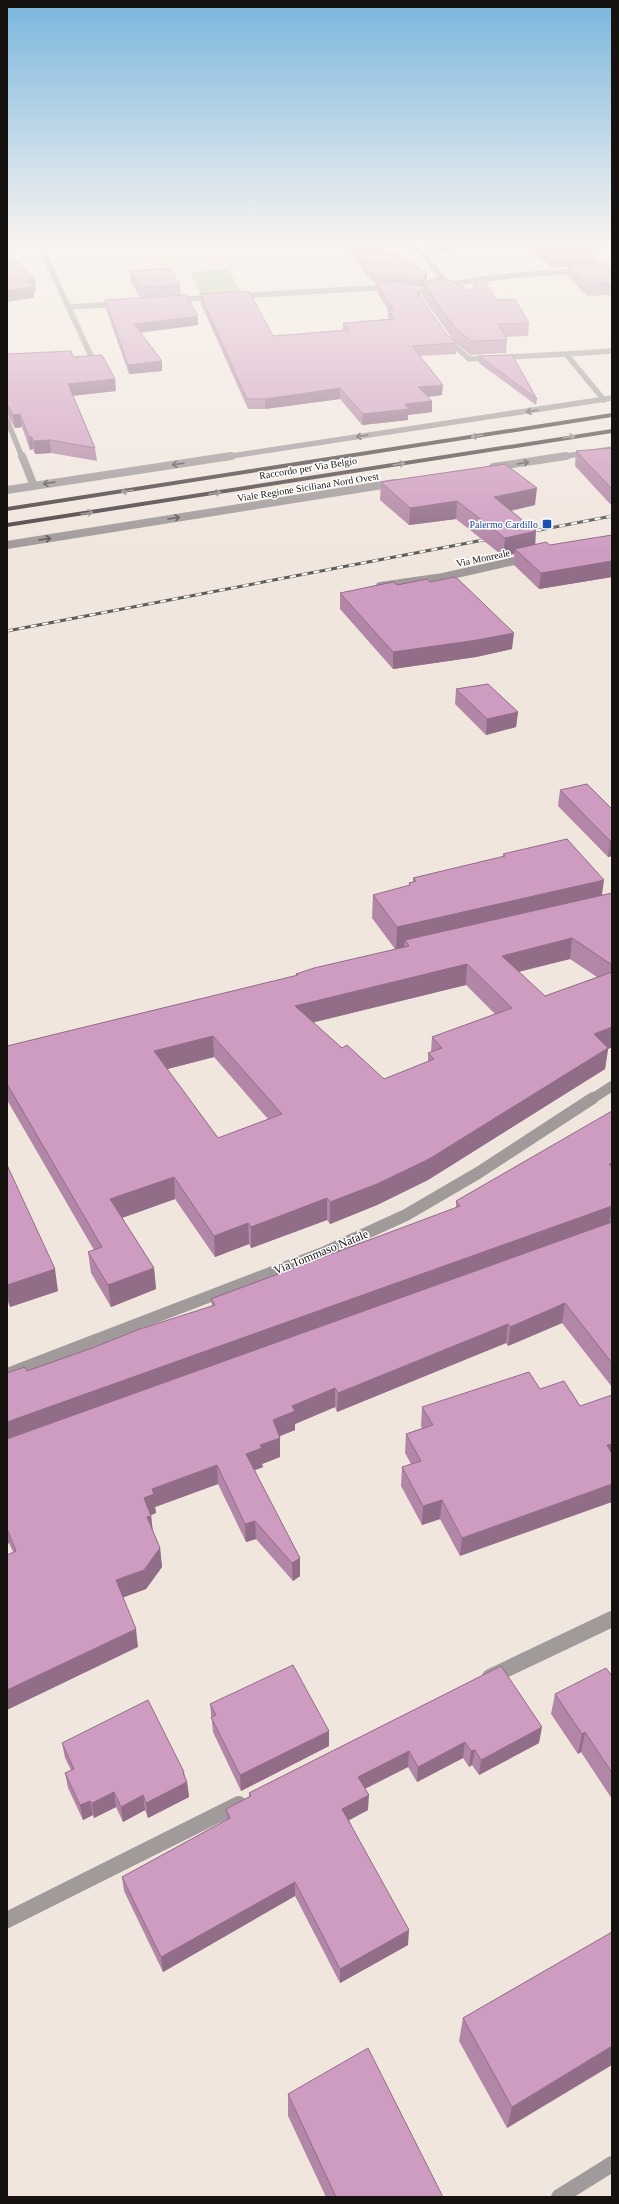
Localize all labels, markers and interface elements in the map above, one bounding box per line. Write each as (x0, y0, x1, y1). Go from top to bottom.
one-way arrow (526, 407, 539, 415)
one-way arrow (356, 433, 369, 441)
one-way arrow (471, 433, 484, 441)
one-way arrow (562, 433, 575, 441)
street label: Raccordo per Via Belgio (258, 455, 358, 481)
one-way arrow (516, 459, 529, 467)
one-way arrow (172, 460, 185, 468)
one-way arrow (392, 460, 405, 468)
street label: Viale Regione Siciliana Nord Ovest (236, 470, 380, 504)
one-way arrow (43, 479, 56, 487)
one-way arrow (121, 487, 134, 495)
one-way arrow (209, 488, 222, 496)
one-way arrow (80, 509, 93, 517)
one-way arrow (167, 514, 180, 522)
marker: Palermo Cardillo (541, 518, 553, 530)
place label: Palermo Cardillo (469, 519, 538, 530)
one-way arrow (39, 535, 52, 543)
street label: Via Monreale (455, 547, 511, 569)
street label: Via Tommaso Natale (272, 1227, 370, 1277)

